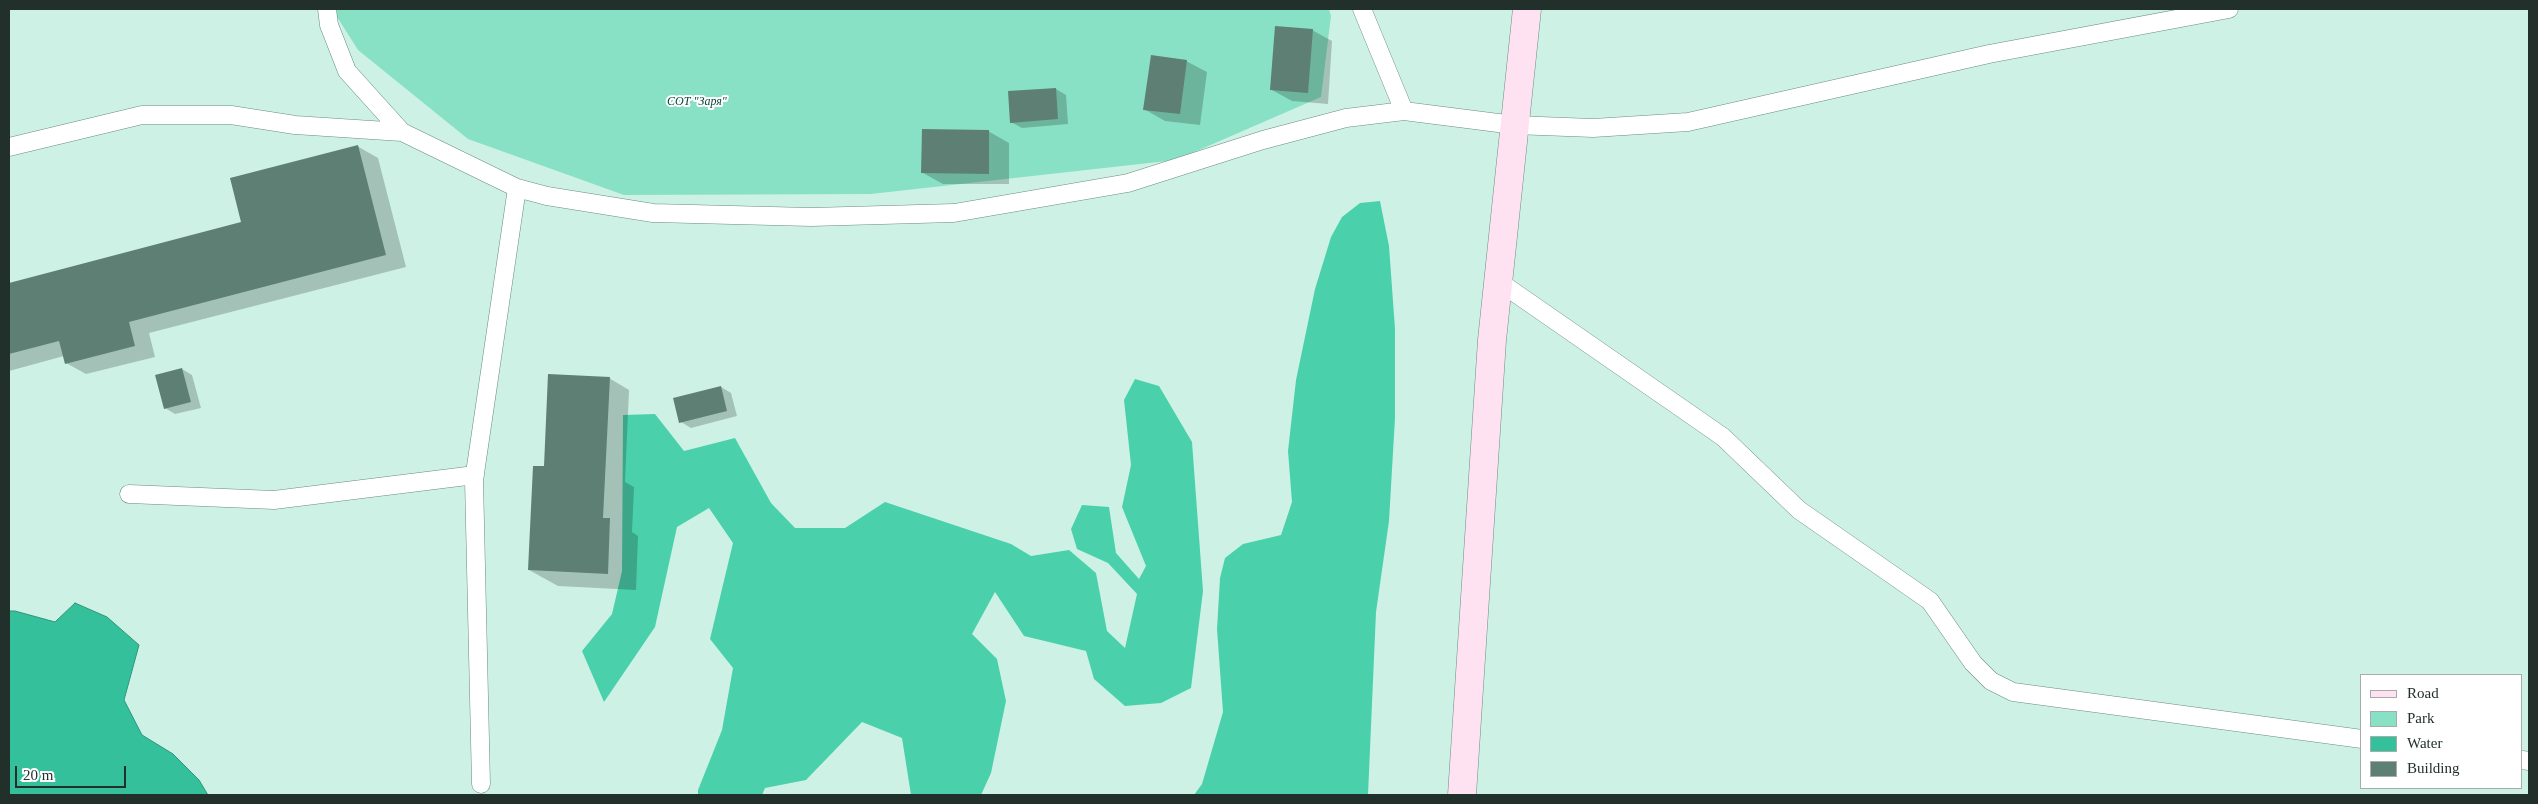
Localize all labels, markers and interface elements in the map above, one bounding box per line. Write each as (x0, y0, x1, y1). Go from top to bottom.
park label: СОТ "Заря" (667, 95, 727, 109)
legend (2360, 674, 2523, 789)
text: Road (2407, 685, 2439, 701)
text: Park (2407, 710, 2435, 726)
text: Water (2407, 735, 2442, 751)
scale bar (18, 756, 129, 788)
text: Building (2407, 760, 2460, 776)
text: 20 m (23, 767, 53, 783)

